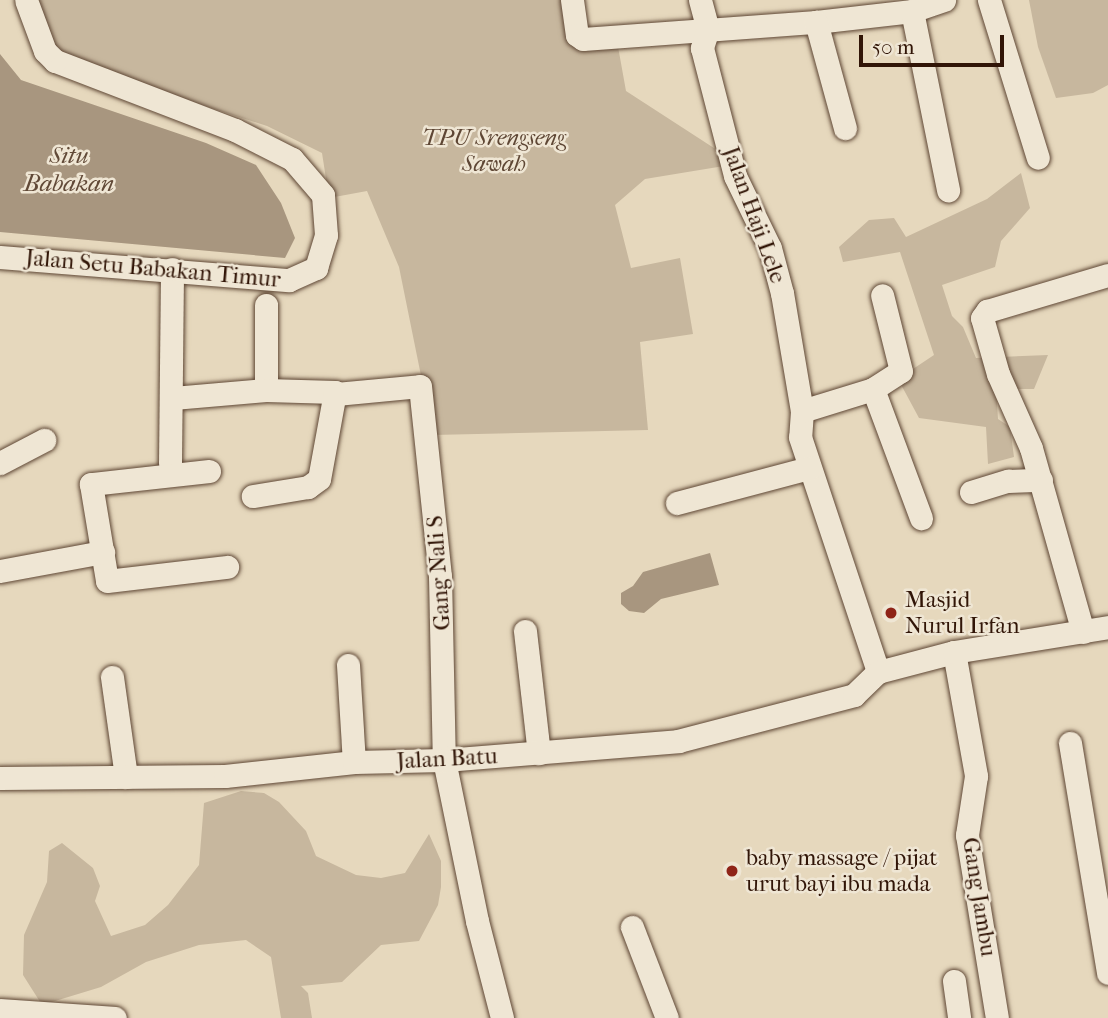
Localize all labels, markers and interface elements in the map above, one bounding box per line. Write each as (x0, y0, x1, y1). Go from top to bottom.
scale bar (863, 21, 1008, 65)
text: 50 m (872, 35, 915, 59)
park label: TPU Srengseng Sawah (422, 124, 566, 178)
water label: Situ Babakan (24, 142, 114, 198)
street label: Jalan Haji Lele (717, 143, 791, 287)
street label: Jalan Setu Babakan Timur (24, 244, 282, 294)
street label: Gang Nali S (421, 515, 457, 631)
place label: Masjid Nurul Irfan (905, 586, 1020, 640)
marker: Masjid Nurul Irfan (883, 605, 899, 621)
street label: Jalan Batu (396, 743, 498, 775)
street label: Gang Jambu (956, 835, 1002, 959)
place label: baby massage / pijat urut bayi ibu mada (746, 844, 938, 898)
marker: baby massage / pijat urut bayi ibu mada (724, 863, 740, 879)

